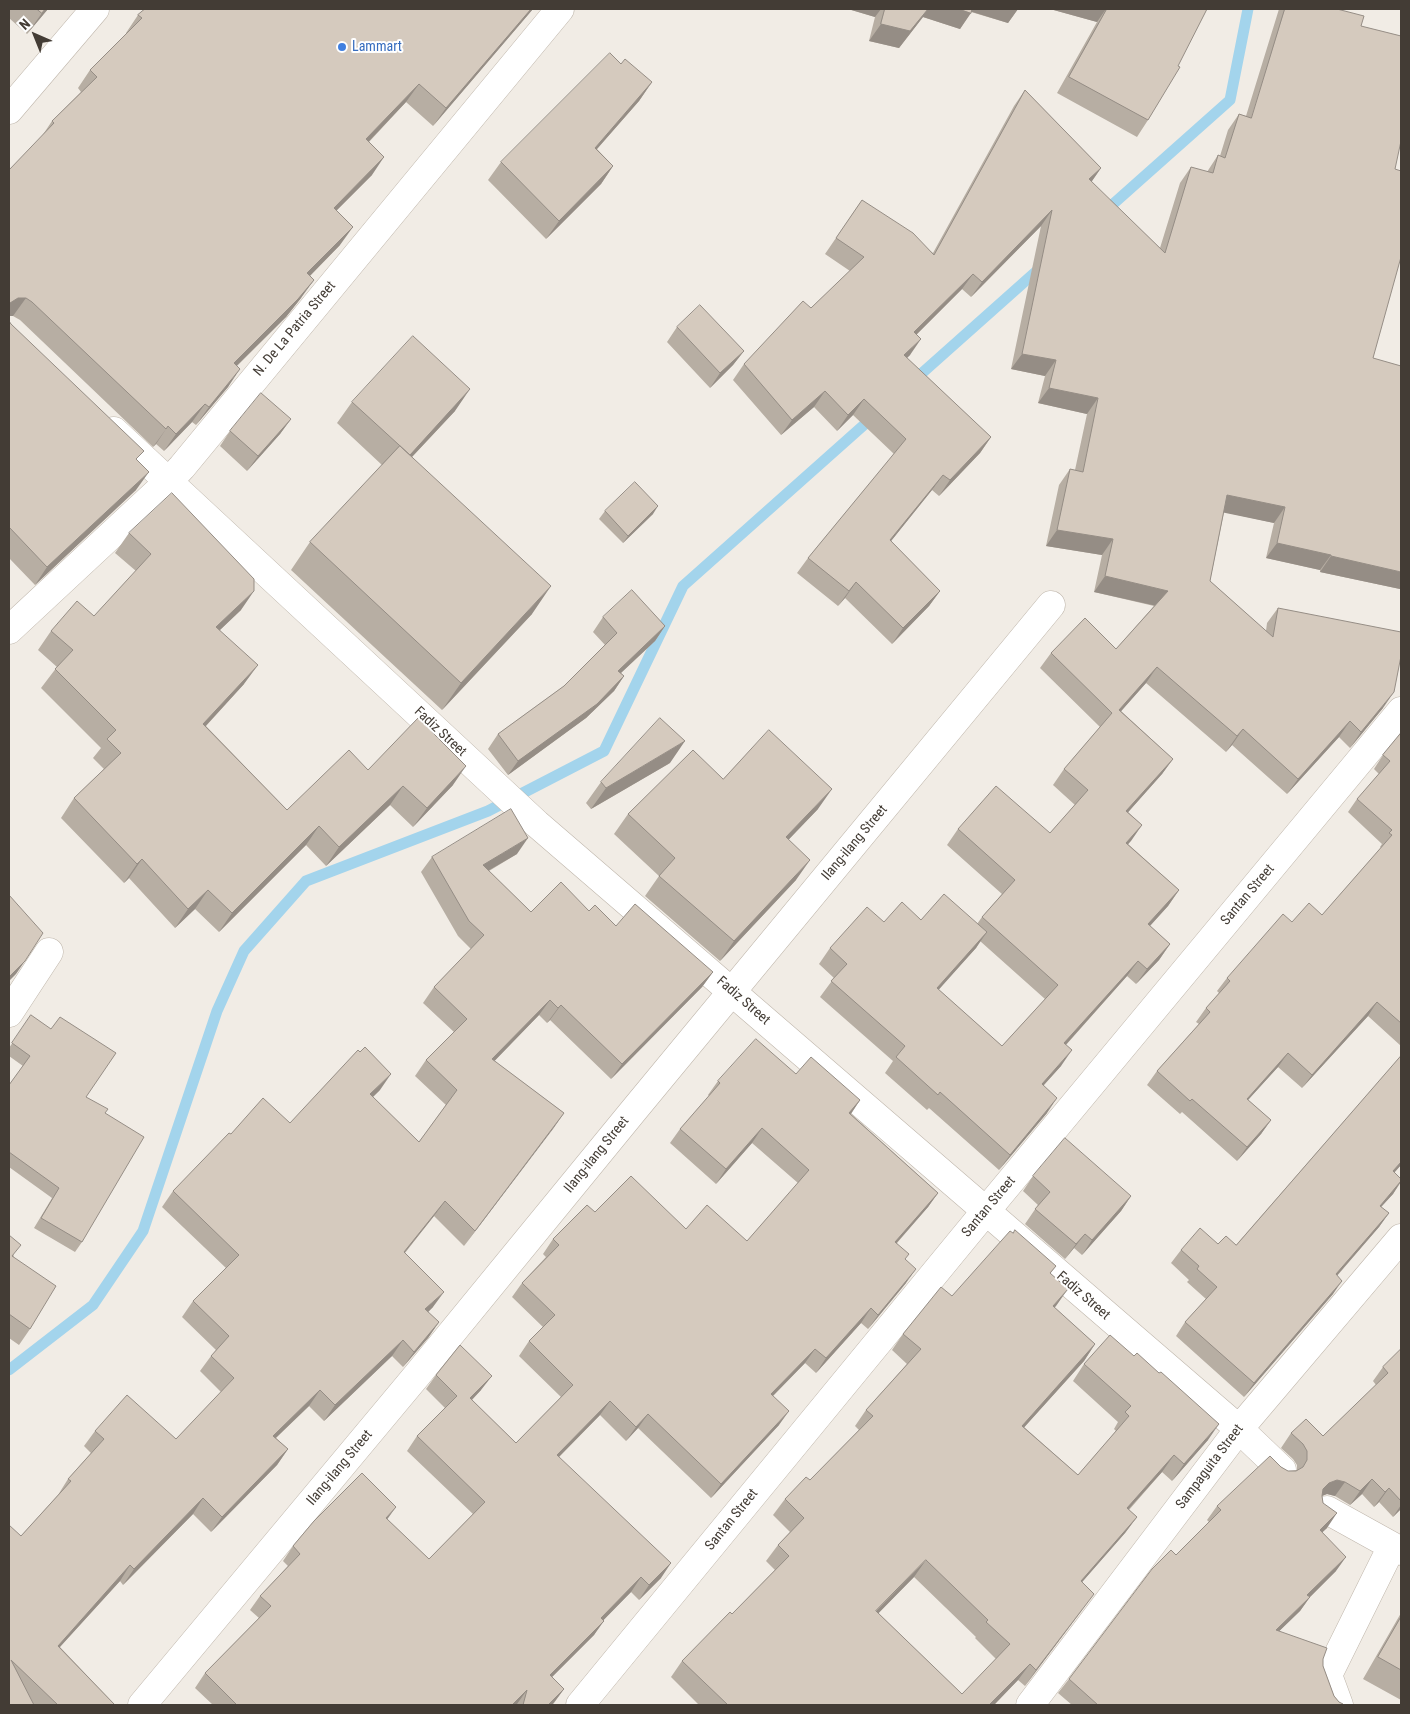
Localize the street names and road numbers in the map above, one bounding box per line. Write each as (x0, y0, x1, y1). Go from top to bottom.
street label: N. De La Patria Street (250, 278, 340, 380)
street label: Fadiz Street (410, 704, 470, 760)
street label: Ilang-ilang Street (819, 802, 891, 884)
street label: Santan Street (1218, 861, 1278, 929)
street label: Fadiz Street (713, 973, 773, 1029)
street label: Ilang-ilang Street (561, 1113, 633, 1197)
street label: Santan Street (959, 1173, 1019, 1241)
street label: Fadiz Street (1053, 1268, 1113, 1324)
street label: Sampaguita Street (1173, 1421, 1247, 1513)
street label: Ilang-ilang Street (304, 1427, 376, 1509)
street label: Santan Street (702, 1486, 762, 1554)

